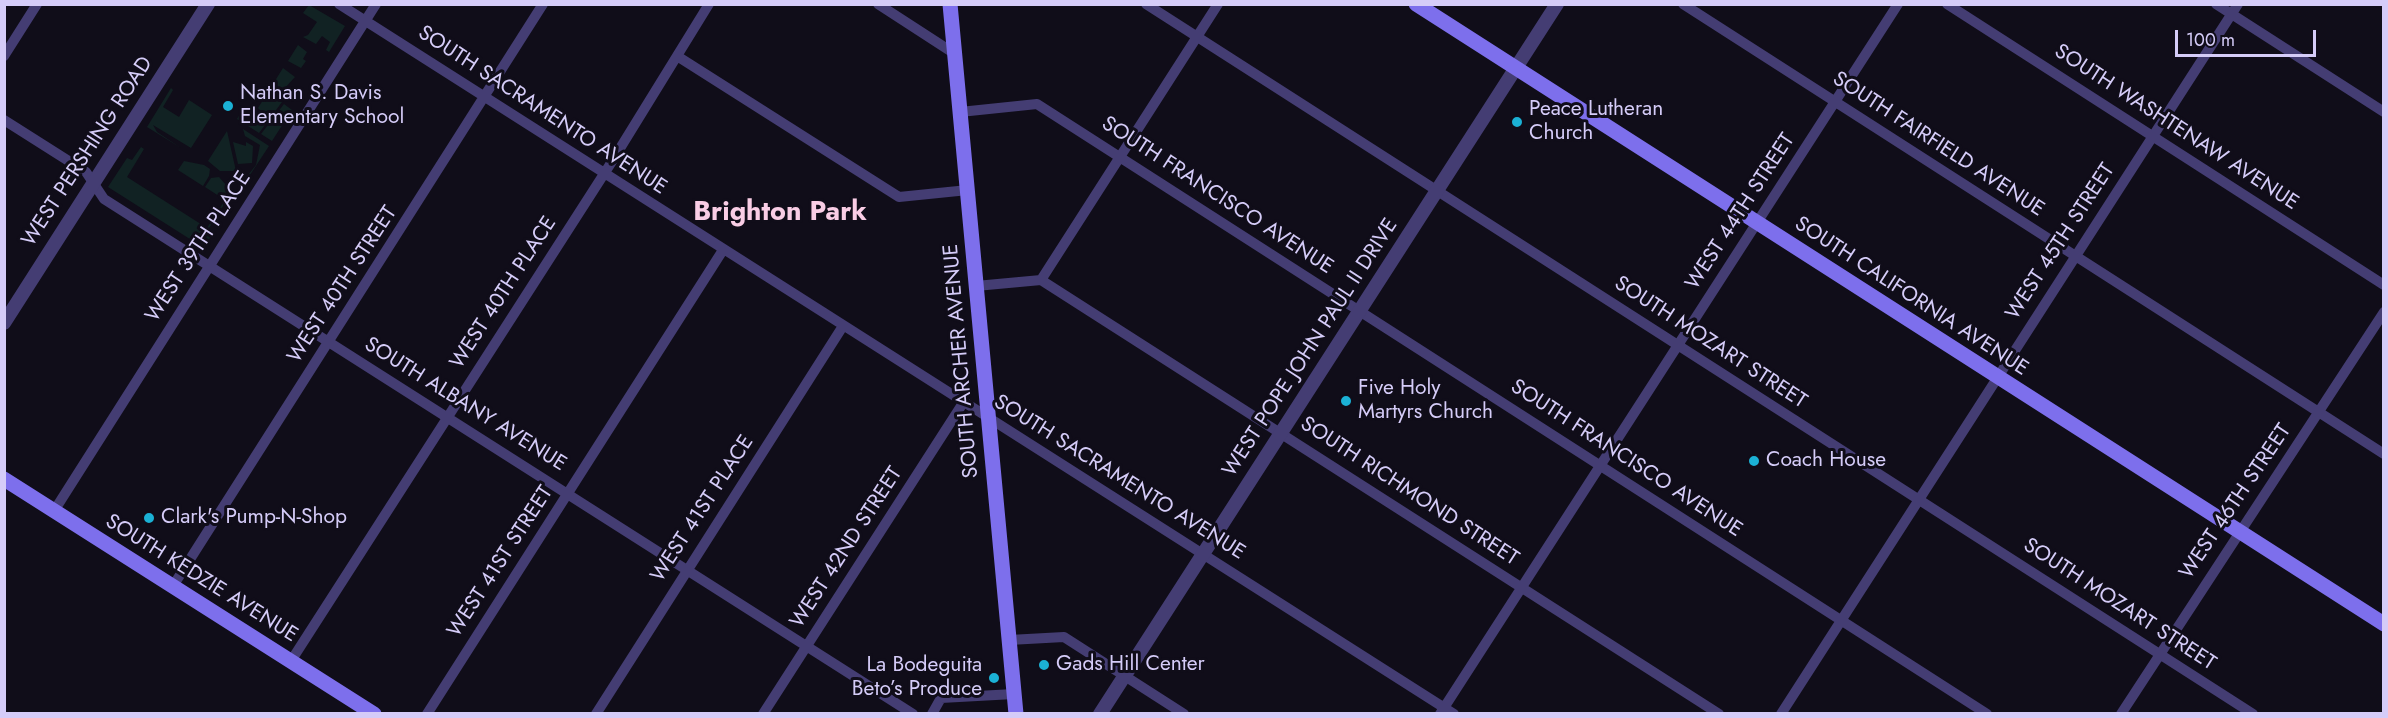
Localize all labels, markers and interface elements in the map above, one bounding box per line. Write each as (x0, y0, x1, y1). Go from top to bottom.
scale bar (2178, 18, 2319, 56)
street label: SOUTH SACRAMENTO AVENUE (413, 21, 671, 201)
text: 100 m (2186, 27, 2235, 53)
street label: SOUTH WASHTENAW AVENUE (2049, 40, 2303, 216)
street label: WEST PERSHING ROAD (17, 52, 159, 252)
street label: SOUTH FAIRFIELD AVENUE (1827, 67, 2049, 223)
place label: Nathan S. Davis Elementary School (240, 81, 404, 131)
place label: Peace Lutheran Church (1529, 97, 1663, 147)
marker: Nathan S. Davis Elementary School (221, 99, 235, 113)
street label: SOUTH FRANCISCO AVENUE (1096, 112, 1338, 280)
marker: Peace Lutheran Church (1510, 115, 1524, 129)
street label: WEST 44TH STREET (1681, 129, 1801, 295)
street label: WEST 45TH STREET (2001, 159, 2121, 325)
street label: WEST 39TH PLACE (141, 167, 257, 327)
district label: Brighton Park (693, 197, 867, 229)
street label: WEST 40TH STREET (283, 202, 403, 368)
street label: WEST 40TH PLACE (445, 212, 563, 374)
street label: SOUTH CALIFORNIA AVENUE (1789, 212, 2033, 382)
street label: WEST POPE JOHN PAUL II DRIVE (1218, 214, 1404, 482)
street label: SOUTH ARCHER AVENUE (939, 243, 985, 479)
street label: SOUTH MOZART STREET (1609, 271, 1811, 415)
street label: SOUTH ALBANY AVENUE (359, 332, 571, 478)
street label: SOUTH FRANCISCO AVENUE (1505, 375, 1747, 543)
place label: Five Holy Martyrs Church (1358, 376, 1493, 426)
street label: SOUTH SACRAMENTO AVENUE (989, 390, 1249, 566)
marker: Five Holy Martyrs Church (1339, 394, 1353, 408)
street label: SOUTH RICHMOND STREET (1295, 412, 1523, 572)
street label: WEST 46TH STREET (2175, 420, 2297, 584)
street label: WEST 41ST PLACE (646, 431, 760, 587)
place label: Coach House (1766, 448, 1886, 474)
marker: Coach House (1747, 454, 1761, 468)
street label: WEST 42ND STREET (786, 463, 908, 633)
street label: WEST 41ST STREET (443, 482, 559, 642)
place label: Clark's Pump-N-Shop (161, 505, 347, 531)
street label: SOUTH KEDZIE AVENUE (100, 510, 302, 648)
marker: Clark's Pump-N-Shop (142, 511, 156, 525)
street label: SOUTH MOZART STREET (2018, 533, 2220, 677)
place label: Gads Hill Center (1056, 652, 1205, 678)
place label: La Bodeguita Beto’s Produce (852, 653, 982, 703)
marker: Gads Hill Center (1037, 658, 1051, 672)
marker: La Bodeguita Beto’s Produce (987, 671, 1001, 685)

